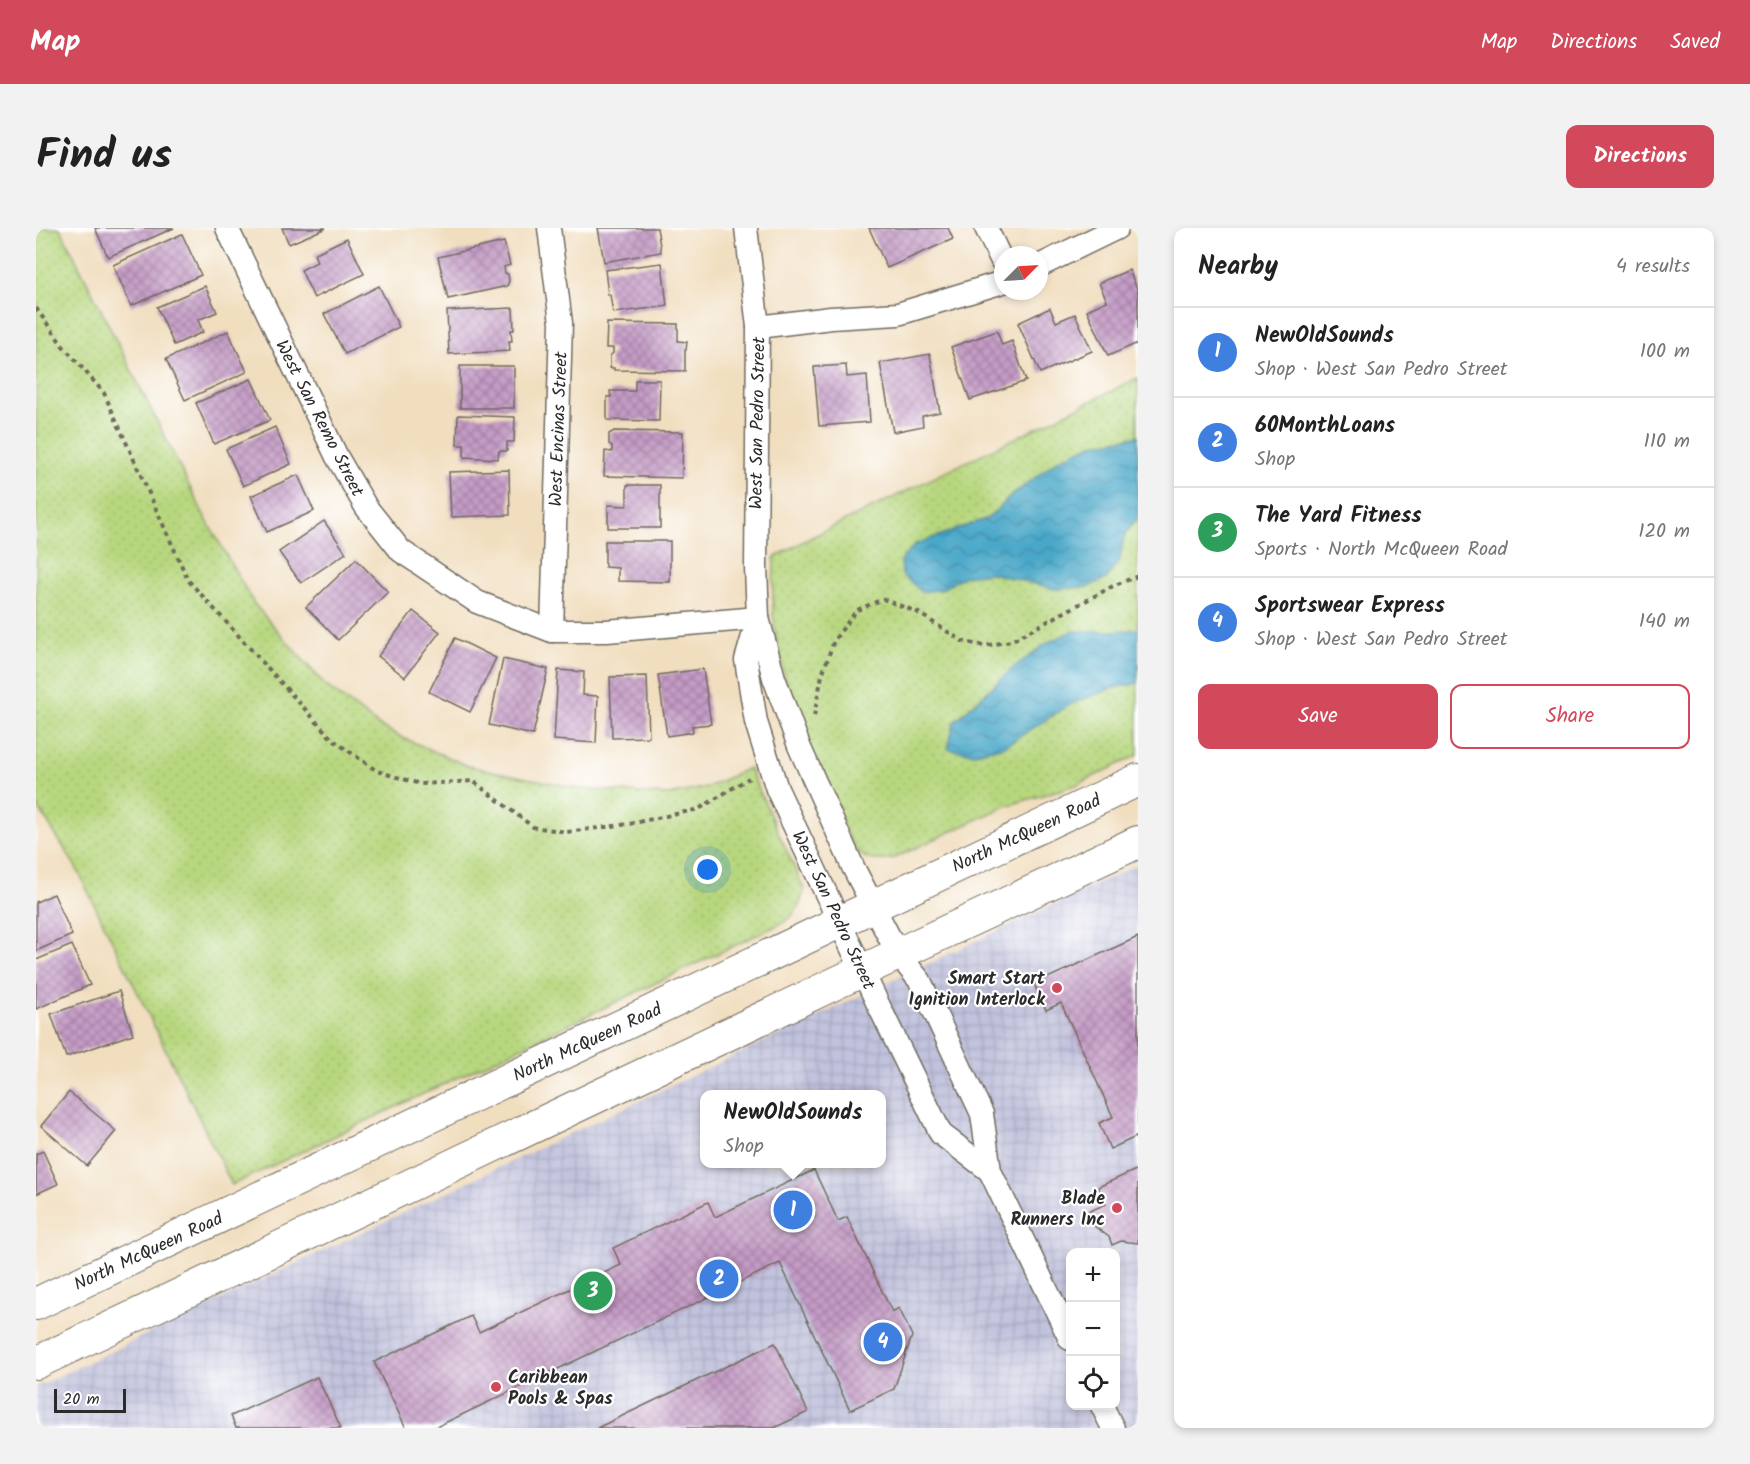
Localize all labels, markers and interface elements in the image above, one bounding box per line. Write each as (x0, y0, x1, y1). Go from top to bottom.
text: Map (30, 20, 81, 65)
text: Map (1481, 26, 1517, 59)
text: Directions (1550, 26, 1637, 59)
text: Saved (1670, 26, 1720, 59)
text: Find us (36, 123, 172, 190)
button: Directions (1566, 125, 1714, 188)
north arrow (994, 246, 1048, 300)
text: Nearby (1198, 246, 1278, 288)
text: 4 results (1616, 251, 1690, 283)
text: NewOldSounds (1255, 319, 1394, 354)
street label: West San Remo Street (267, 335, 371, 503)
street label: West San Pedro Street (742, 335, 775, 510)
text: 1 (1214, 336, 1221, 368)
text: 100 m (1640, 336, 1690, 368)
street label: West Encinas Street (542, 350, 577, 507)
text: Shop · West San Pedro Street (1255, 354, 1508, 386)
text: 60MonthLoans (1255, 409, 1395, 444)
text: 2 (1212, 426, 1223, 458)
text: 110 m (1644, 426, 1690, 458)
text: Shop (1255, 444, 1295, 476)
text: The Yard Fitness (1255, 499, 1421, 534)
text: 3 (1212, 516, 1223, 548)
text: 120 m (1638, 516, 1690, 548)
text: Sports · North McQueen Road (1255, 534, 1508, 566)
text: Sportswear Express (1255, 589, 1445, 624)
text: 4 (1212, 606, 1223, 638)
text: 140 m (1639, 606, 1690, 638)
text: Shop · West San Pedro Street (1255, 624, 1508, 656)
button: Save (1198, 684, 1438, 749)
button: Share (1450, 684, 1690, 749)
street label: North McQueen Road (947, 787, 1107, 882)
street label: West San Pedro Street (783, 826, 883, 996)
your location (693, 855, 722, 884)
place label: Smart Start Ignition Interlock (909, 965, 1046, 1015)
marker: Smart Start Ignition Interlock (1050, 981, 1064, 995)
street label: North McQueen Road (508, 996, 668, 1091)
popup (700, 1090, 886, 1168)
text: NewOldSounds (724, 1096, 862, 1131)
text: Shop (724, 1131, 764, 1163)
place label: Blade Runners Inc (1011, 1185, 1105, 1235)
pin: 1 (774, 1188, 813, 1232)
marker: Blade Runners Inc (1110, 1201, 1124, 1215)
street label: North McQueen Road (69, 1205, 229, 1300)
map controls (1066, 1248, 1120, 1410)
button: + (1066, 1248, 1120, 1302)
pin: 2 (700, 1256, 738, 1302)
pin: 3 (574, 1268, 612, 1314)
button: − (1066, 1302, 1120, 1356)
pin: 4 (864, 1320, 902, 1364)
button: locate (1066, 1356, 1120, 1410)
place label: Caribbean Pools & Spas (508, 1364, 613, 1414)
marker: Caribbean Pools & Spas (489, 1380, 503, 1394)
scale bar (54, 1386, 126, 1414)
text: 20 m (63, 1387, 99, 1412)

